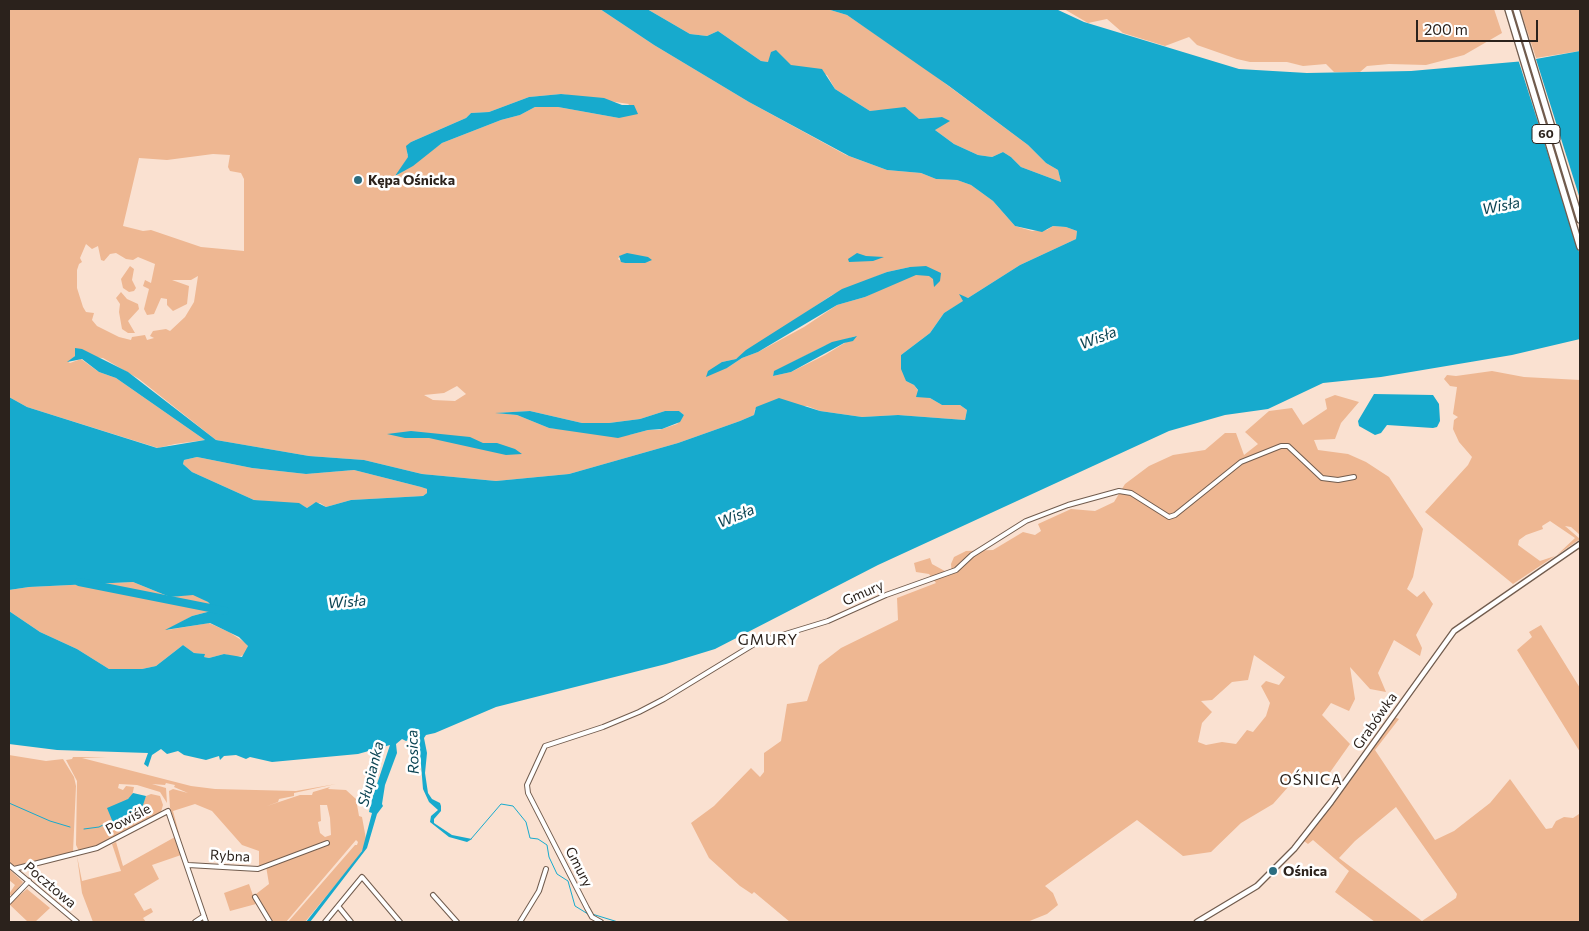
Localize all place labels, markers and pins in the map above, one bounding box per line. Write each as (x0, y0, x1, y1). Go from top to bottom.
place label: Kępa Ośnicka (368, 172, 455, 188)
marker: Kępa Ośnicka (352, 174, 364, 186)
place label: Ośnica (1283, 863, 1327, 879)
marker: Ośnica (1267, 865, 1279, 877)

